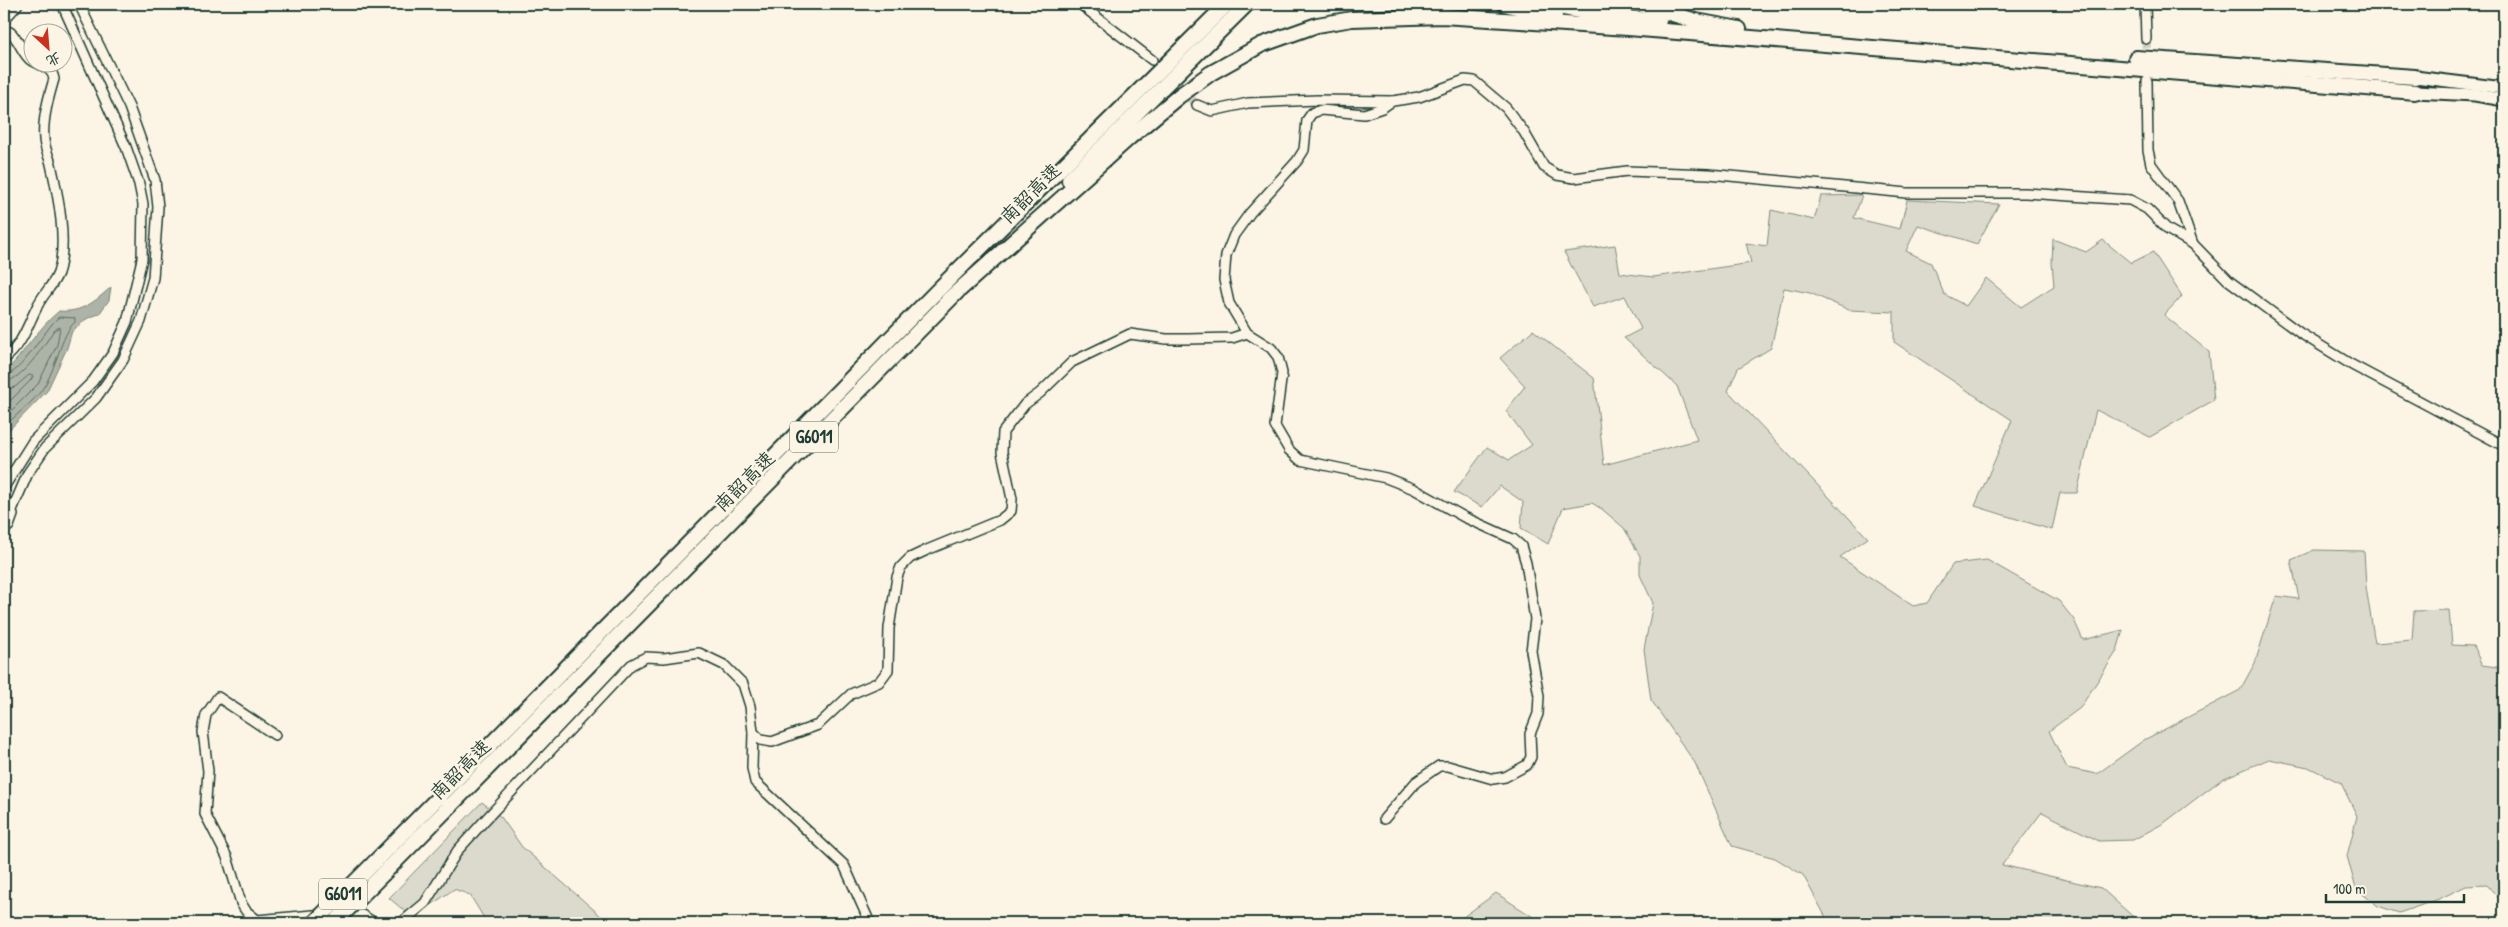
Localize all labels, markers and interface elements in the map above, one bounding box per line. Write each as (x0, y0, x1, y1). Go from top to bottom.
north arrow (22, 22, 72, 72)
text: 北 (43, 49, 64, 72)
street label: 南韶高速 (994, 157, 1066, 229)
road number: G6011 (790, 422, 838, 452)
street label: 南韶高速 (708, 445, 780, 517)
street label: 南韶高速 (424, 733, 496, 805)
scale bar (2326, 872, 2463, 904)
text: 100 m (2333, 878, 2366, 899)
road number: G6011 (319, 879, 367, 910)

